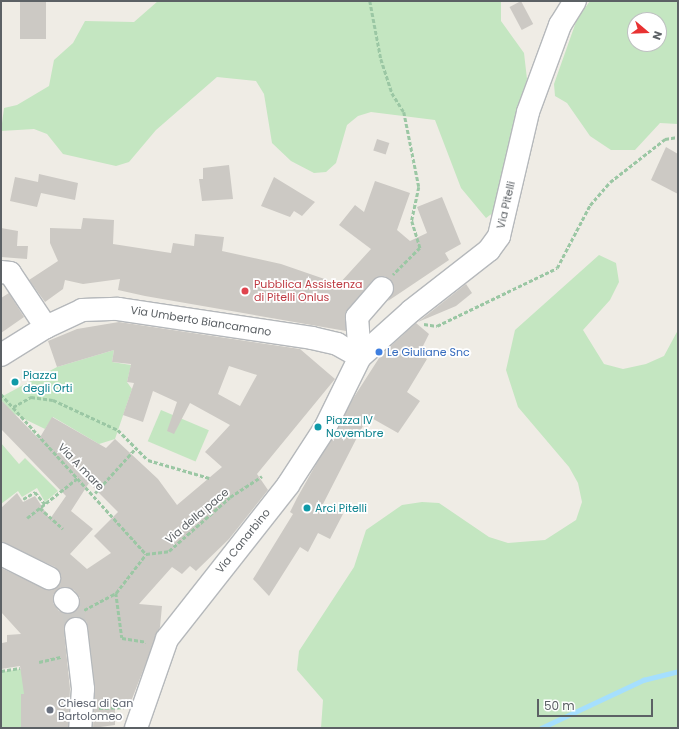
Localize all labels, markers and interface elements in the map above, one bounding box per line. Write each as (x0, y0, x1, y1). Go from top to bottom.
north arrow (627, 12, 667, 52)
text: N (648, 29, 666, 42)
street label: Via Pitelli (494, 180, 518, 230)
place label: Pubblica Assistenza di Pitelli Onlus (254, 278, 362, 304)
marker: Pubblica Assistenza di Pitelli Onlus (239, 285, 251, 297)
street label: Via Umberto Biancamano (130, 303, 272, 339)
place label: Le Giuliane Snc (387, 345, 470, 359)
marker: Le Giuliane Snc (374, 347, 384, 357)
place label: Piazza degli Orti (23, 369, 72, 395)
marker: Piazza degli Orti (10, 377, 20, 387)
place label: Piazza IV Novembre (326, 414, 383, 440)
marker: Piazza IV Novembre (313, 422, 323, 432)
street label: Via A mare (55, 441, 107, 493)
street label: Via della pace (163, 486, 231, 546)
place label: Arci Pitelli (315, 501, 367, 515)
marker: Arci Pitelli (302, 503, 312, 513)
street label: Via Canarbino (213, 506, 273, 576)
scale bar (539, 691, 655, 717)
place label: Chiesa di San Bartolomeo (58, 697, 133, 723)
text: 50 m (544, 697, 575, 714)
marker: Chiesa di San Bartolomeo (45, 705, 55, 715)

